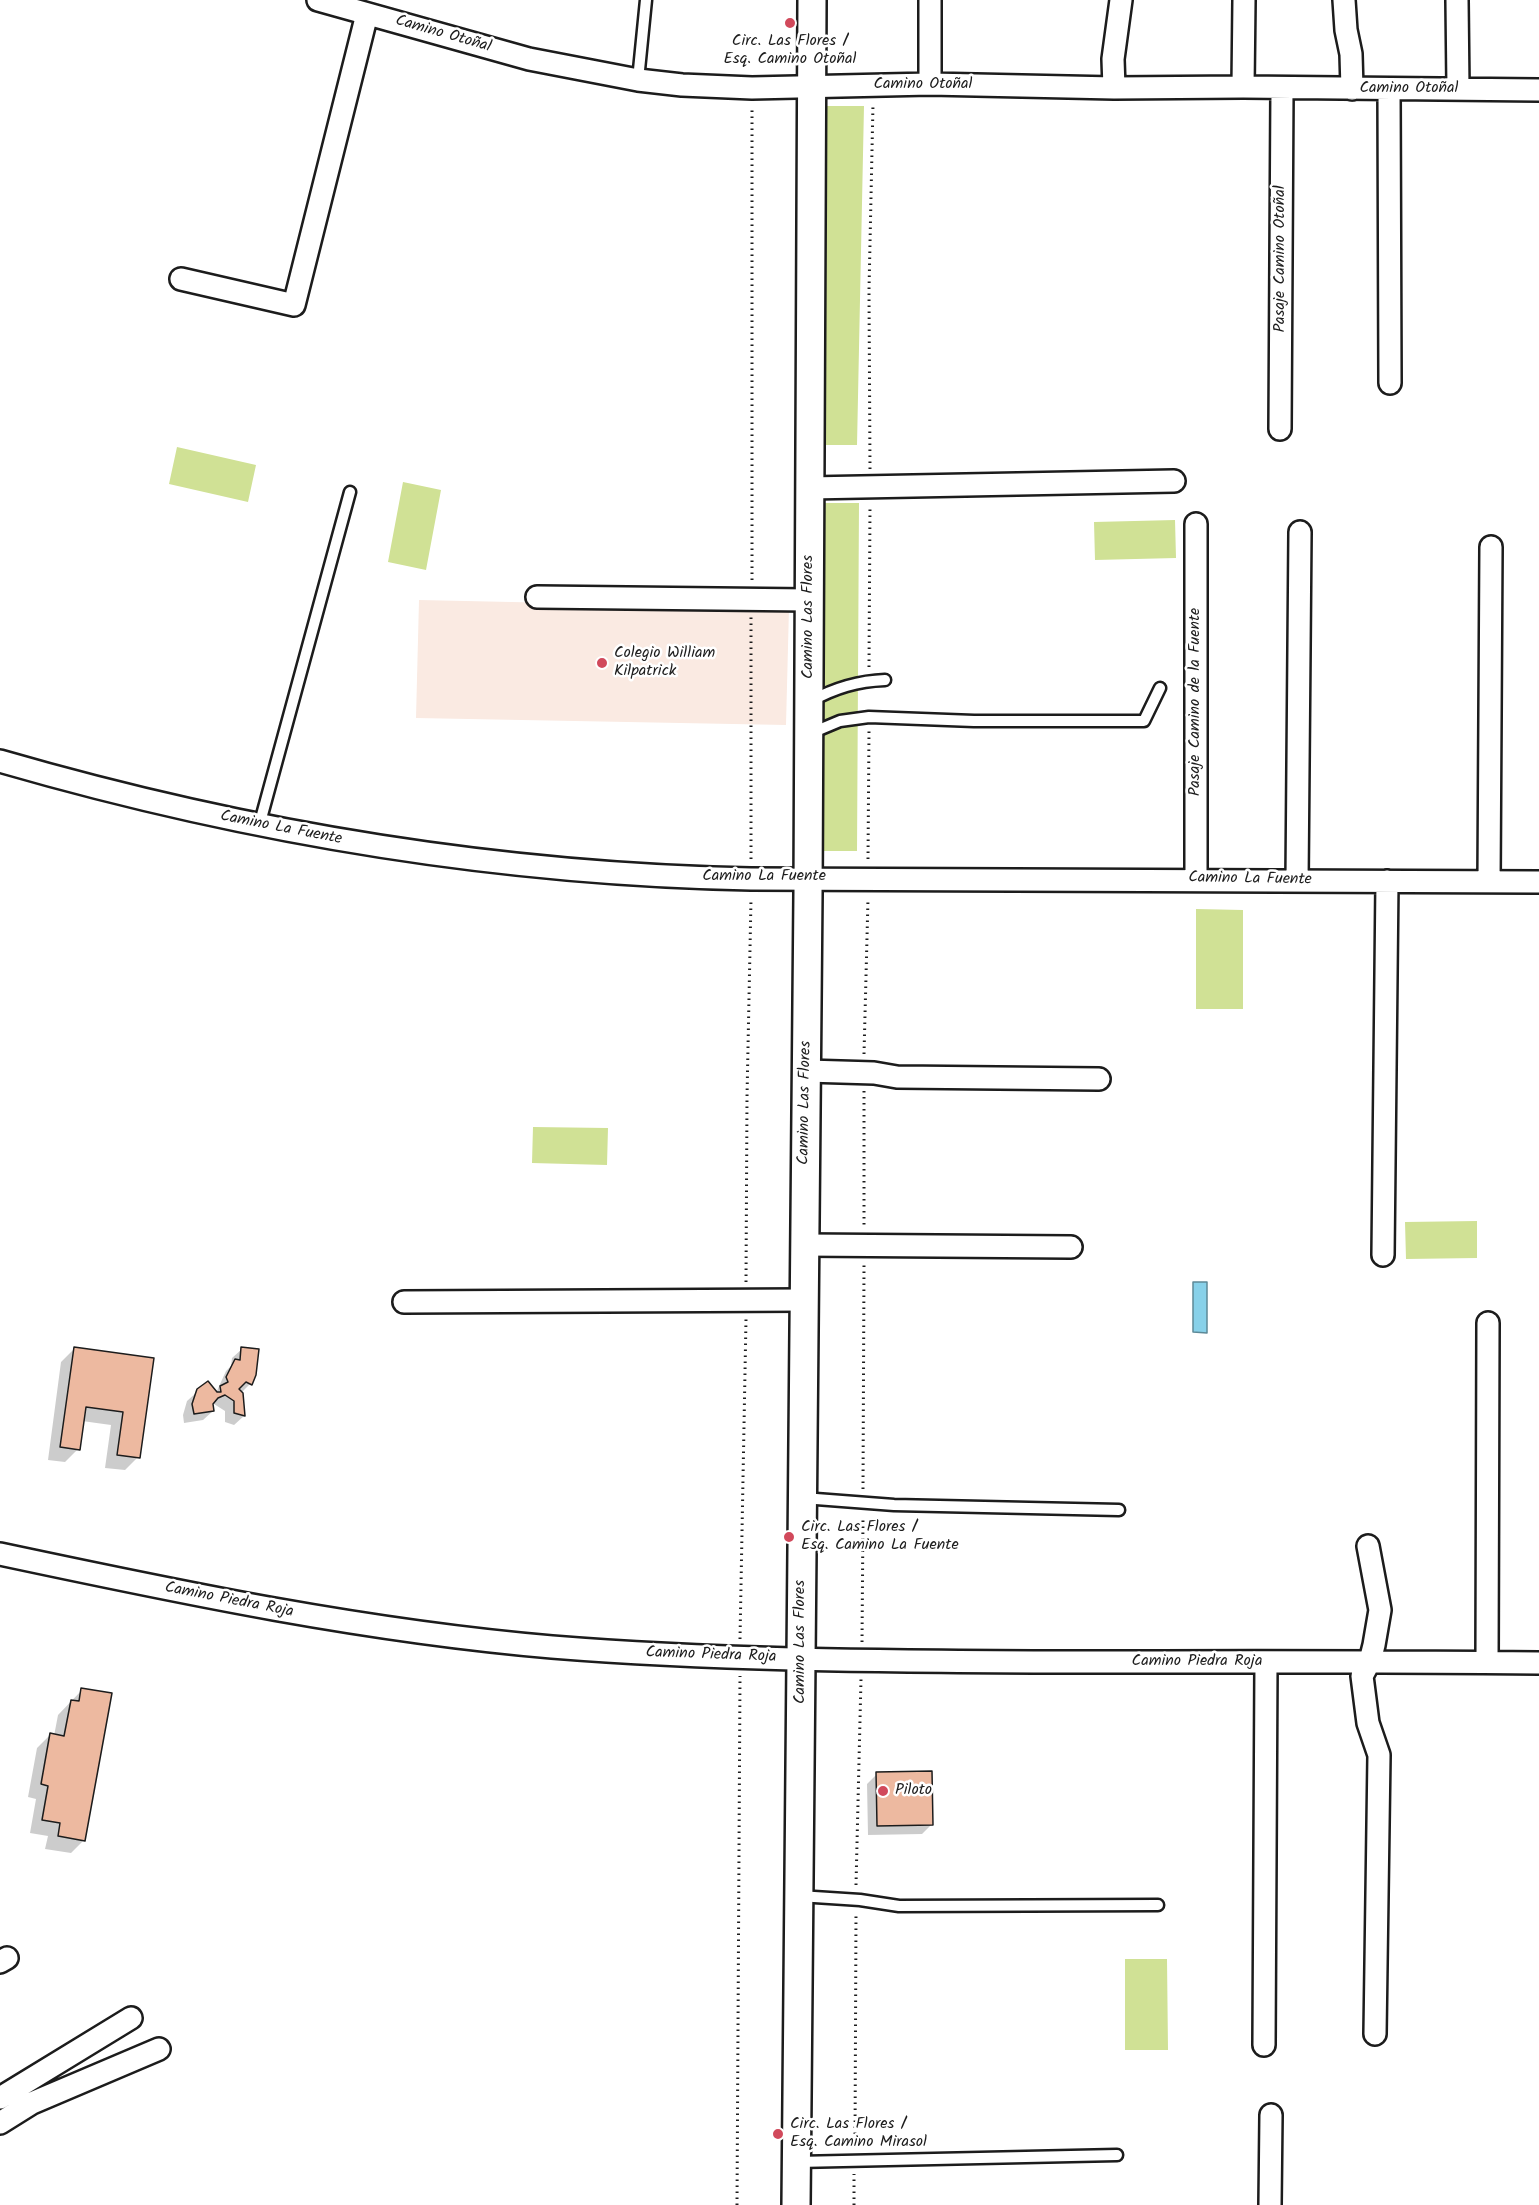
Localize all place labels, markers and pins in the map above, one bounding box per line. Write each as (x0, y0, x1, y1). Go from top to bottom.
marker: Circ. Las Flores / Esq. Camino Otoñal (783, 16, 797, 30)
place label: Circ. Las Flores / Esq. Camino Otoñal (724, 32, 856, 70)
place label: Colegio William Kilpatrick (614, 644, 715, 682)
marker: Colegio William Kilpatrick (595, 656, 609, 670)
place label: Circ. Las Flores / Esq. Camino La Fuente (801, 1518, 959, 1556)
marker: Circ. Las Flores / Esq. Camino La Fuente (782, 1530, 796, 1544)
place label: Piloto (895, 1781, 932, 1801)
marker: Piloto (876, 1784, 890, 1798)
place label: Circ. Las Flores / Esq. Camino Mirasol (790, 2115, 927, 2153)
marker: Circ. Las Flores / Esq. Camino Mirasol (771, 2127, 785, 2141)

